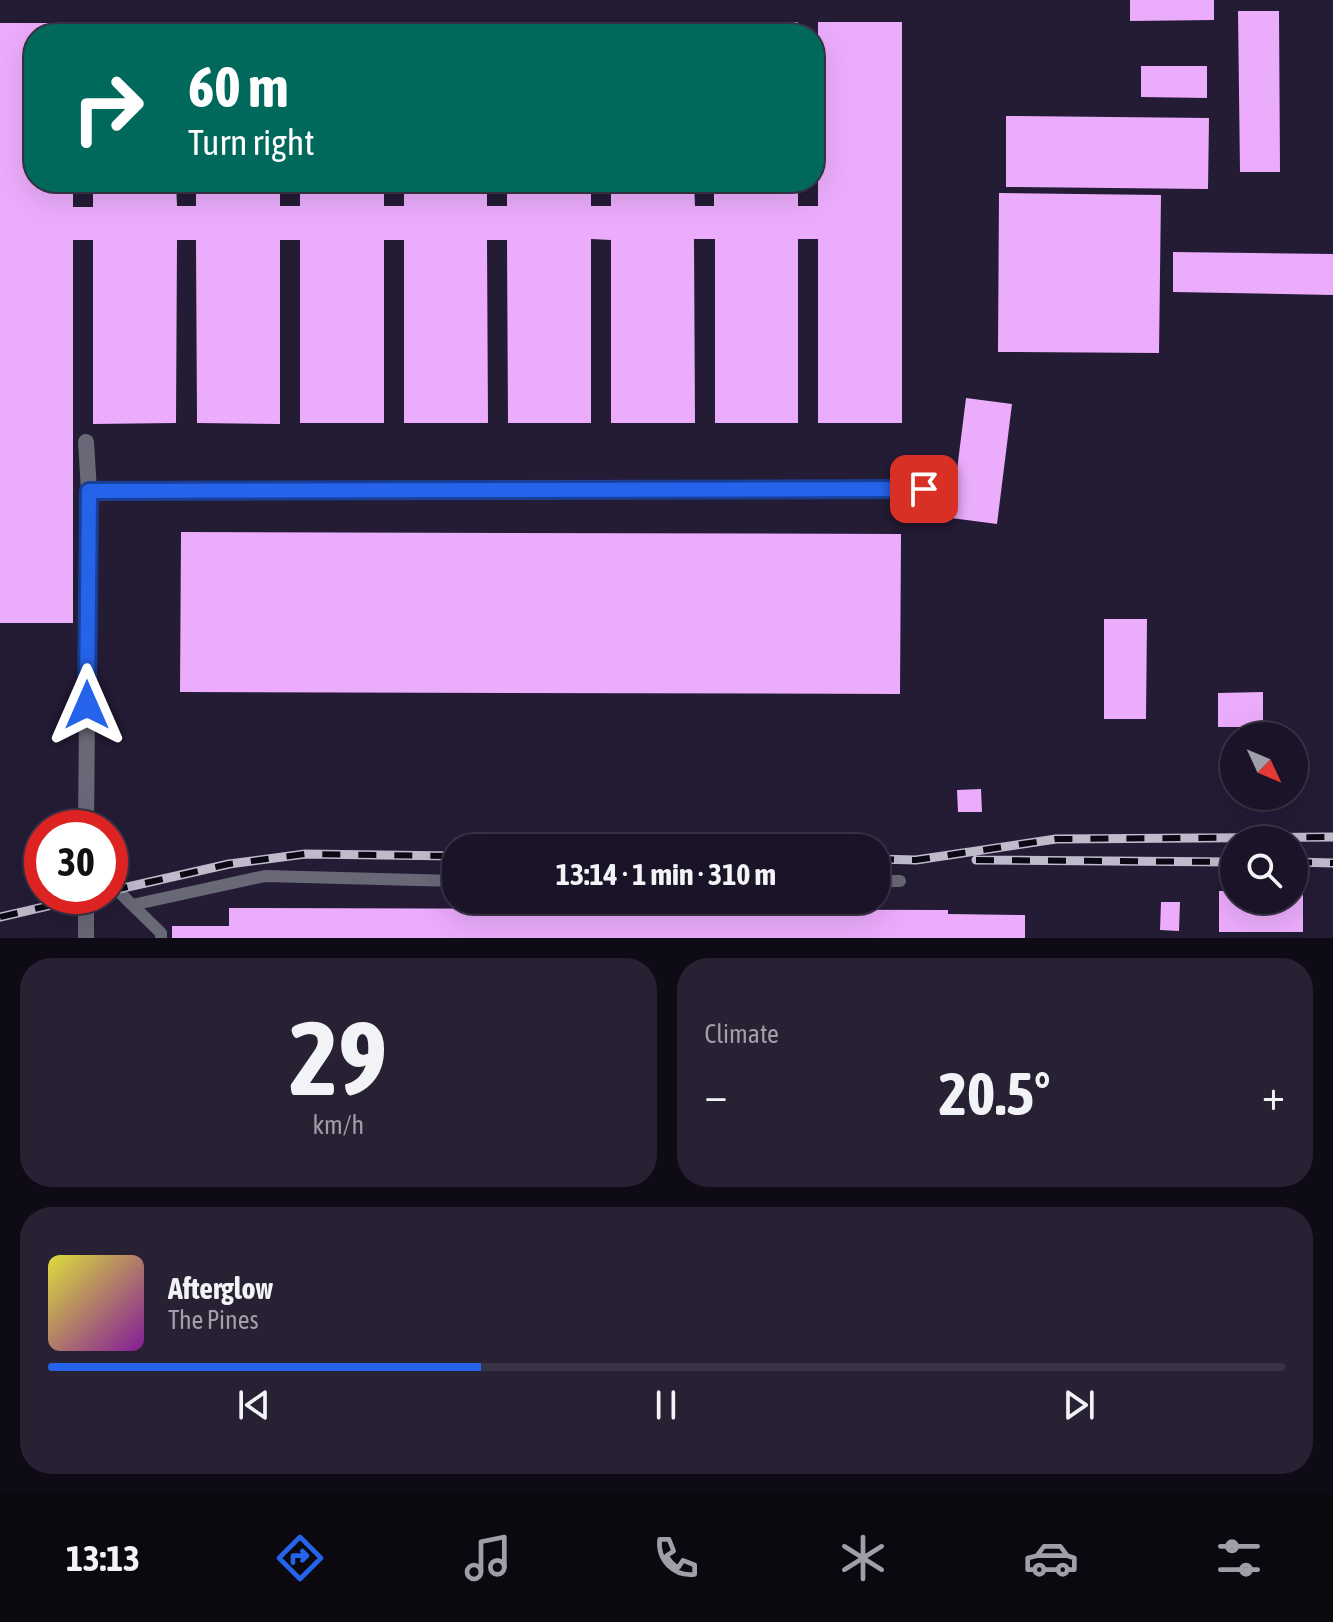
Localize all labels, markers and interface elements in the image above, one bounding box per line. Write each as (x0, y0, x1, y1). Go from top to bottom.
text: 60 m (188, 55, 289, 119)
icon: right (56, 56, 160, 160)
text: Turn right (188, 121, 315, 163)
pin (890, 455, 958, 523)
icon: arrive (902, 467, 946, 511)
position arrow (45, 663, 129, 747)
north arrow (1220, 722, 1308, 810)
map controls (1220, 722, 1308, 914)
speed limit sign: 30 (24, 810, 128, 914)
button: search (1220, 826, 1308, 914)
text: 13:14 · 1 min · 310 m (556, 857, 776, 891)
text: 29 (289, 998, 387, 1117)
text: Climate (705, 1019, 779, 1049)
text: 20.5° (939, 1059, 1051, 1128)
text: − (705, 1069, 727, 1119)
text: + (1262, 1069, 1285, 1119)
text: km/h (312, 1110, 364, 1140)
text: Afterglow (168, 1271, 273, 1305)
text: The Pines (168, 1305, 259, 1335)
icon: previous (232, 1383, 276, 1427)
icon: pause (644, 1383, 688, 1427)
icon: next (1057, 1383, 1101, 1427)
icon: directions (272, 1530, 328, 1586)
icon: music (460, 1530, 516, 1586)
icon: phone (648, 1530, 704, 1586)
icon: climate (835, 1530, 891, 1586)
icon: car (1023, 1530, 1079, 1586)
icon: filters (1211, 1530, 1267, 1586)
text: 13:13 (66, 1537, 140, 1579)

